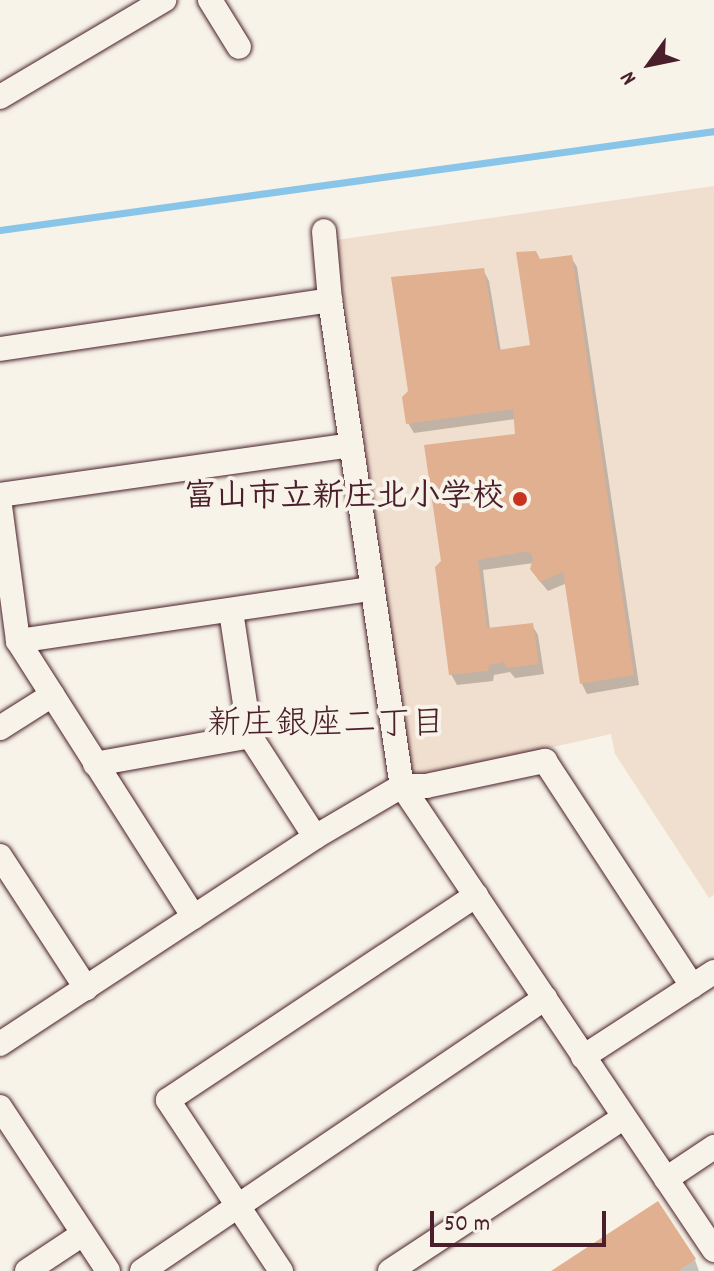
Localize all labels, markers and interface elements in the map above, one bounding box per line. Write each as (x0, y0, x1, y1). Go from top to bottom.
north arrow (610, 24, 690, 104)
text: N (613, 64, 645, 90)
place label: 富山市立新庄北小学校 (184, 480, 504, 518)
marker: 富山市立新庄北小学校 (511, 490, 529, 508)
district label: 新庄銀座二丁目 (207, 707, 445, 747)
scale bar (434, 1195, 610, 1245)
text: 50 m (444, 1208, 490, 1242)

